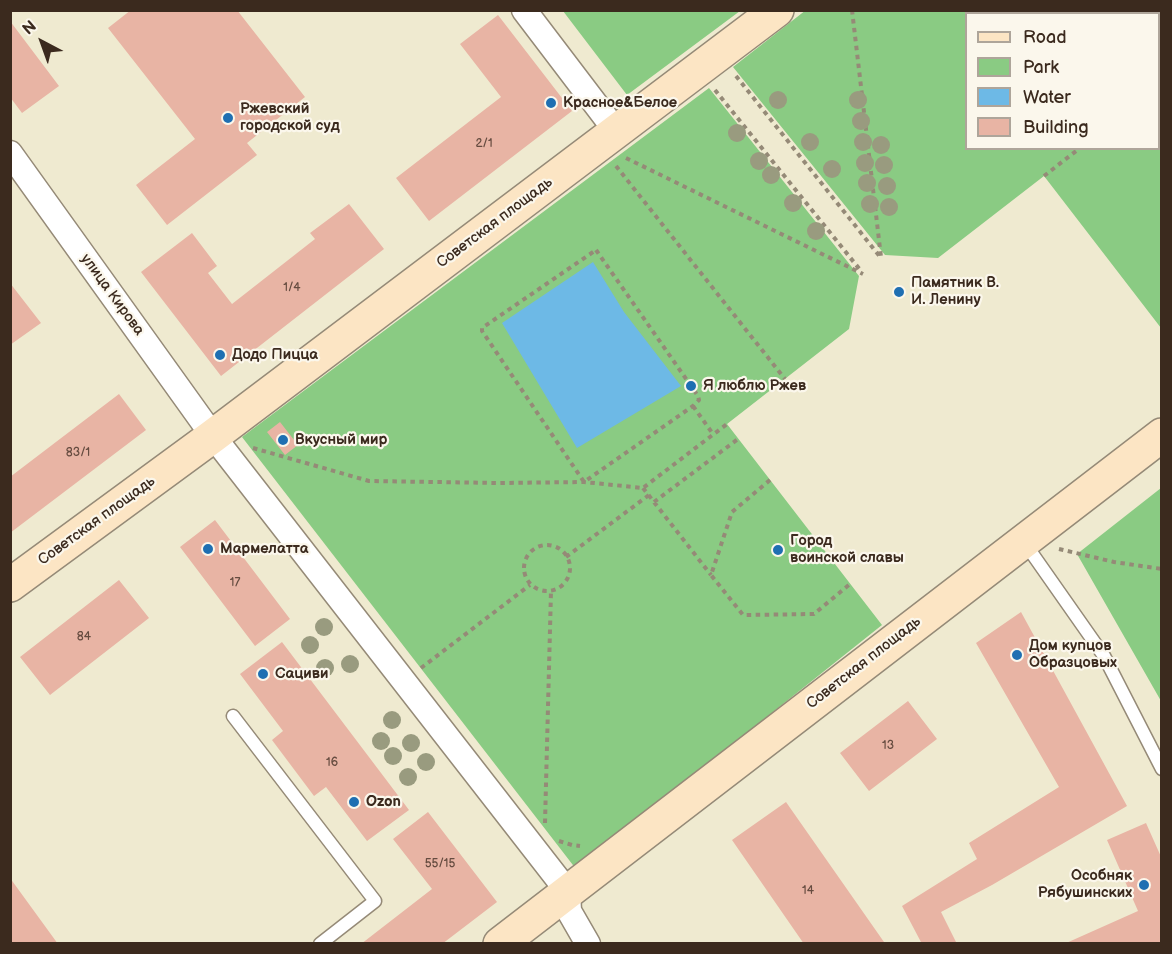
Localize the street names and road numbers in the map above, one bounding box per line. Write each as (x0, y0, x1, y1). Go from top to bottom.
street label: Советская площадь (434, 174, 556, 272)
street label: улица Кирова (76, 251, 148, 339)
street label: Советская площадь (35, 473, 159, 569)
street label: Советская площадь (803, 613, 925, 713)

